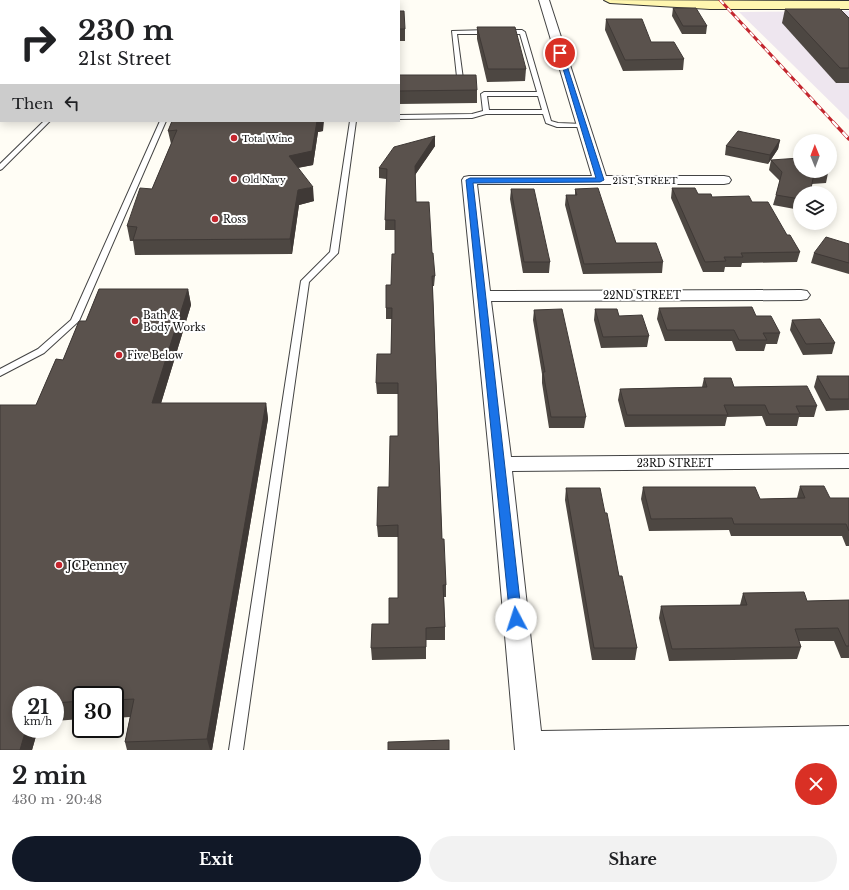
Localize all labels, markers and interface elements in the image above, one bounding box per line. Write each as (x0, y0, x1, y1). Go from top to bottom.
text: 230 m (78, 13, 174, 48)
icon: right (12, 16, 64, 68)
pin (543, 36, 577, 70)
icon: arrive (549, 42, 571, 64)
text: 21st Street (78, 48, 171, 70)
icon: left (61, 92, 83, 114)
text: Then (12, 94, 53, 113)
marker: Total Wine (229, 133, 239, 143)
place label: Total Wine (242, 133, 293, 144)
north arrow (793, 134, 837, 178)
map controls (793, 134, 837, 230)
marker: Old Navy (229, 174, 239, 184)
place label: Old Navy (242, 174, 286, 185)
street label: 21ST STREET (612, 175, 678, 186)
button: layers (793, 186, 837, 230)
place label: Ross (223, 213, 247, 226)
marker: Ross (210, 214, 220, 224)
street label: 22ND STREET (603, 289, 681, 302)
place label: Bath & Body Works (143, 309, 206, 334)
marker: Bath & Body Works (130, 316, 140, 326)
place label: Five Below (127, 349, 184, 362)
marker: Five Below (114, 350, 124, 360)
street label: 23RD STREET (637, 457, 713, 470)
place label: JCPenney (65, 558, 127, 573)
marker: JCPenney (54, 560, 64, 570)
position arrow (495, 598, 537, 640)
speed limit sign: 30 (72, 686, 124, 738)
text: 21 (27, 695, 49, 719)
text: km/h (24, 715, 52, 728)
text: 2 min (12, 761, 87, 790)
button: close (795, 763, 837, 805)
text: 430 m · 20:48 (12, 791, 102, 808)
button: Exit (12, 836, 421, 882)
button: Share (429, 836, 837, 882)

